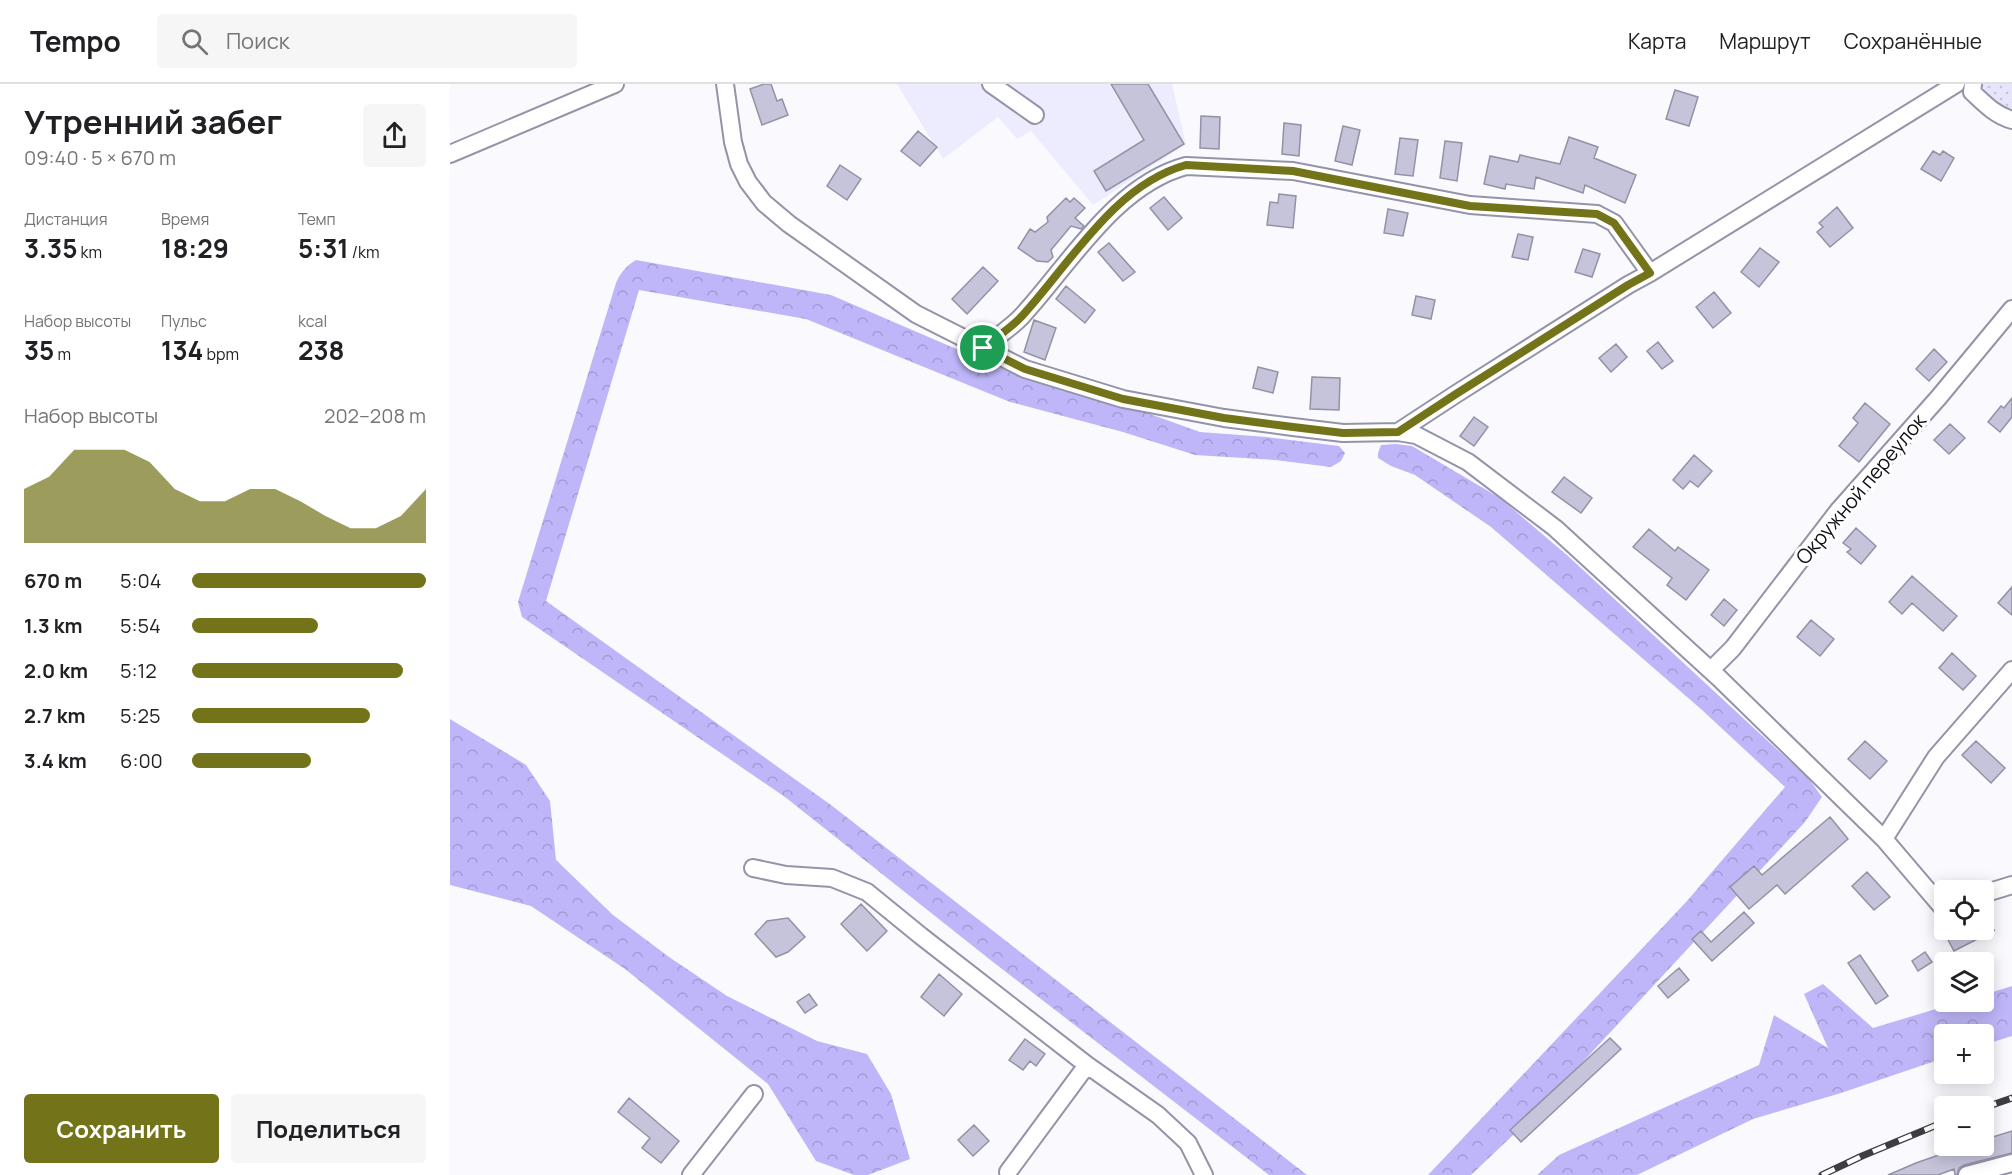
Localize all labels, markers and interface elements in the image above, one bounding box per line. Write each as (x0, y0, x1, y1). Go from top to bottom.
search box (157, 14, 577, 68)
text: Tempo (30, 22, 121, 60)
icon: search (178, 25, 211, 58)
text: Поиск (226, 26, 290, 56)
text: Карта (1628, 27, 1686, 55)
text: Маршрут (1719, 27, 1811, 55)
text: Сохранённые (1844, 27, 1982, 55)
text: Утренний забег (24, 99, 282, 144)
button: share (363, 104, 426, 167)
text: 09:40 · 5 × 670 m (24, 144, 176, 171)
text: Дистанция (24, 208, 108, 230)
text: Время (161, 208, 209, 230)
text: Темп (298, 208, 336, 230)
text: 3.35 (24, 230, 77, 266)
text: 18:29 (161, 230, 229, 266)
text: 5:31 (298, 230, 349, 266)
text: km (77, 241, 102, 263)
text: /km (349, 241, 380, 263)
text: Набор высоты (24, 310, 131, 332)
text: Пульс (161, 310, 207, 332)
text: kcal (298, 310, 327, 332)
pin (957, 322, 1008, 373)
icon: arrive (966, 331, 999, 364)
text: 35 (24, 332, 54, 368)
text: 134 (161, 332, 203, 368)
text: 238 (298, 332, 345, 368)
text: m (54, 343, 71, 365)
text: bpm (203, 343, 239, 365)
text: Набор высоты (24, 402, 158, 429)
text: 202–208 m (324, 402, 426, 429)
street label: Окружной переулок (1789, 407, 1932, 570)
text: 670 m (24, 567, 82, 594)
text: 5:04 (120, 567, 162, 594)
text: 1.3 km (24, 612, 82, 639)
text: 5:54 (120, 612, 161, 639)
text: 2.0 km (24, 657, 88, 684)
text: 5:12 (120, 657, 157, 684)
text: 2.7 km (24, 702, 85, 729)
text: 5:25 (120, 702, 160, 729)
text: 3.4 km (24, 747, 87, 774)
text: 6:00 (120, 747, 163, 774)
map controls (1934, 880, 1994, 1156)
button: locate (1934, 880, 1994, 940)
button: layers (1934, 952, 1994, 1012)
button: + (1934, 1024, 1994, 1084)
button: Сохранить (24, 1094, 219, 1163)
button: Поделиться (231, 1094, 426, 1163)
button: − (1934, 1096, 1994, 1156)

